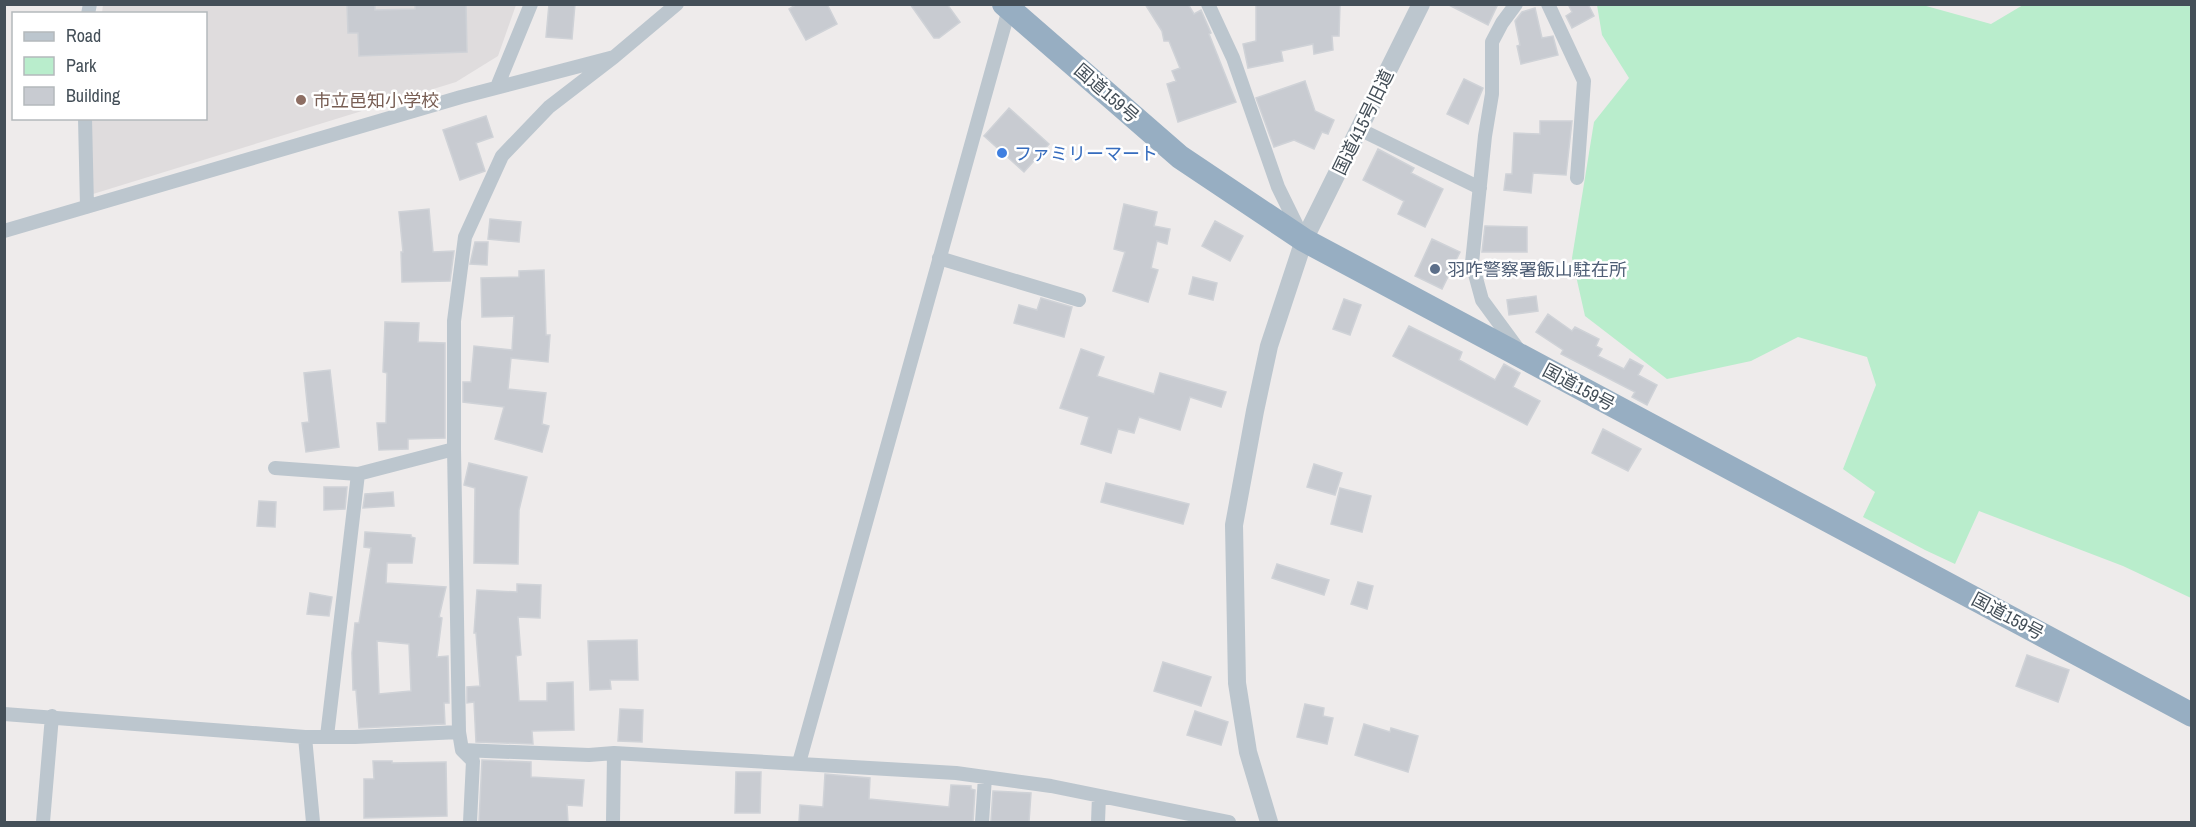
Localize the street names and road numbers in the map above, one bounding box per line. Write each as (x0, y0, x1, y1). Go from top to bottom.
street label: 国道159号 (1069, 58, 1145, 128)
street label: 国道415号旧道 (1327, 65, 1399, 179)
street label: 国道159号 (1538, 358, 1620, 416)
street label: 国道159号 (1967, 587, 2049, 645)

